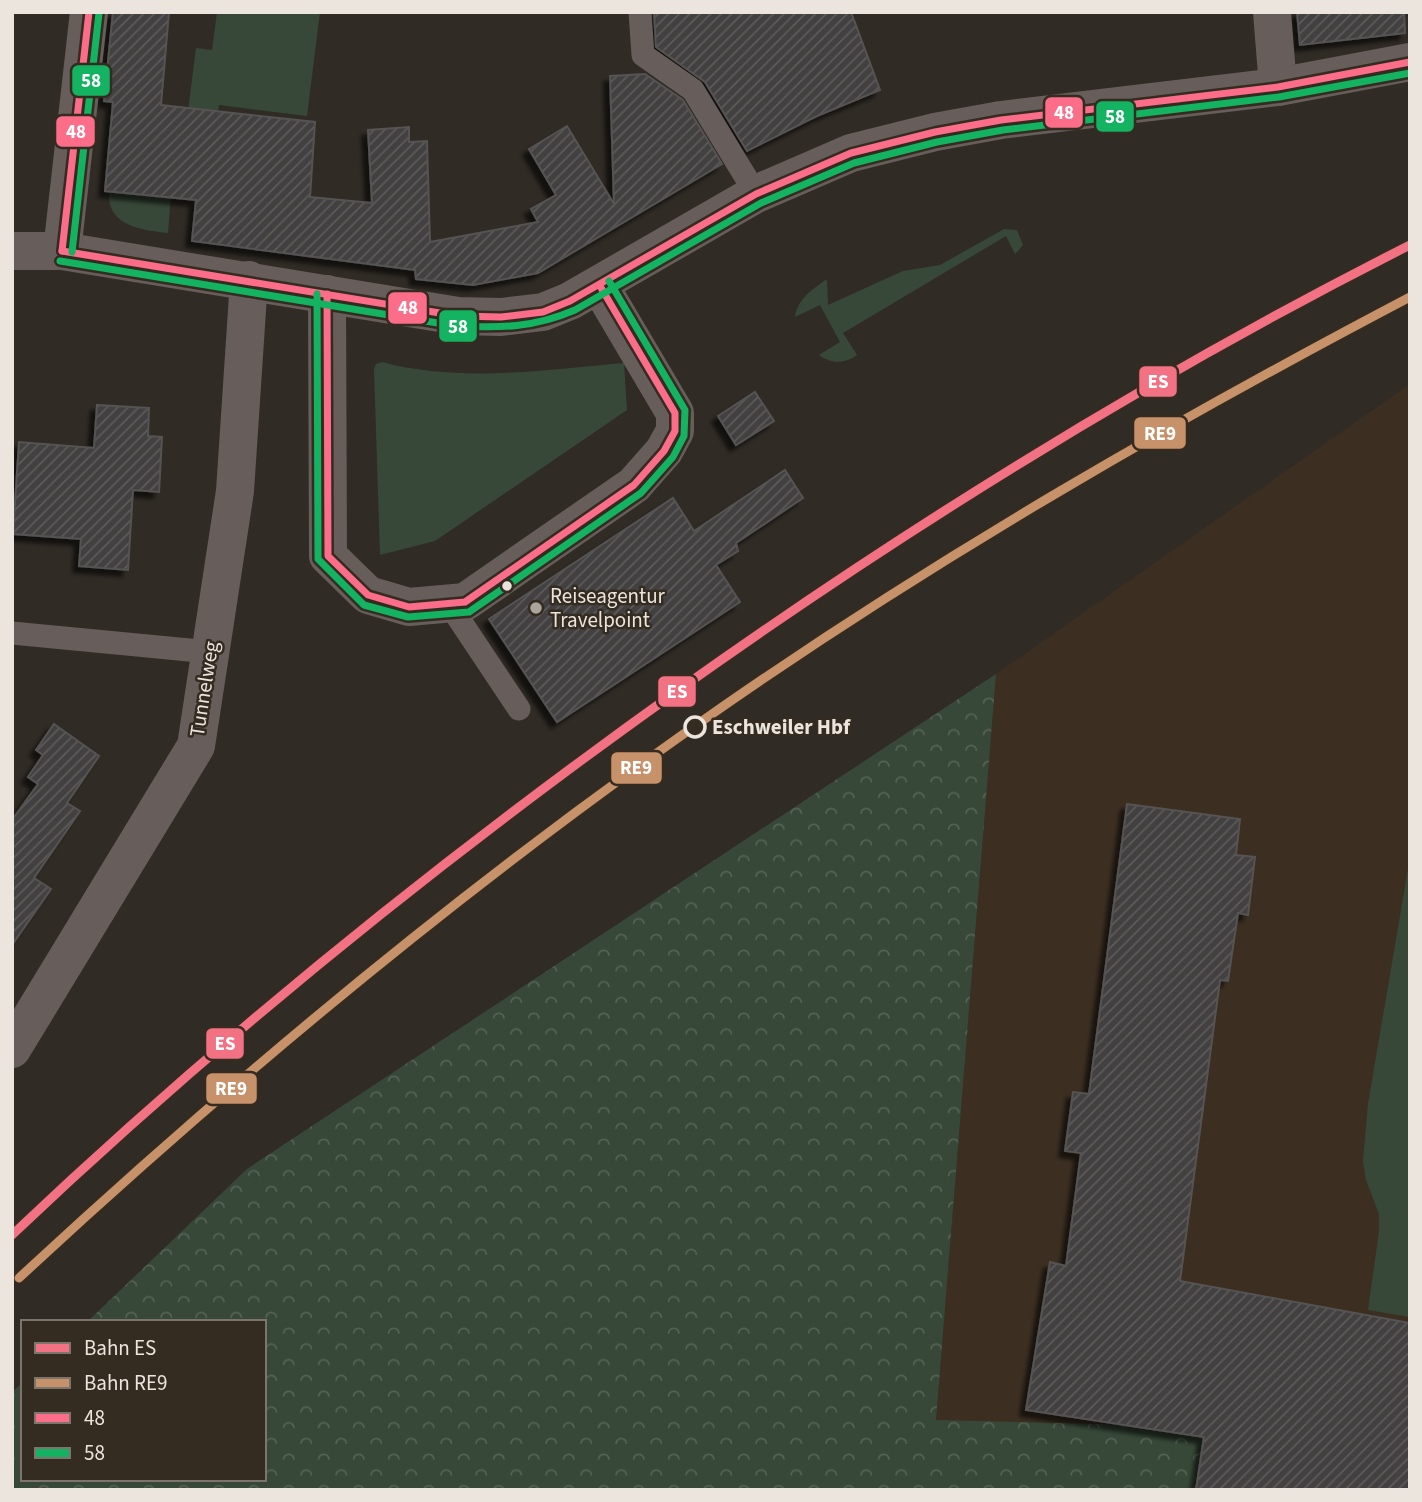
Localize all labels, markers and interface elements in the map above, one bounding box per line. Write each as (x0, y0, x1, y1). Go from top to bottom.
line badge: 58 (71, 64, 111, 97)
text: 58 (81, 68, 101, 95)
line badge: 48 (1044, 96, 1084, 129)
text: 48 (1054, 100, 1074, 127)
line badge: 58 (1095, 100, 1135, 133)
text: 58 (1105, 104, 1125, 131)
line badge: 48 (55, 115, 96, 148)
text: 48 (66, 119, 86, 146)
line badge: 48 (387, 291, 428, 325)
text: 48 (398, 295, 418, 322)
line badge: 58 (438, 309, 478, 343)
text: 58 (448, 314, 468, 341)
line badge: ES (1138, 365, 1178, 398)
text: ES (1148, 369, 1168, 396)
line badge: RE9 (1133, 416, 1187, 450)
text: RE9 (1144, 421, 1176, 448)
unlabelled marker (500, 579, 514, 593)
place label: Reiseagentur Travelpoint (550, 581, 666, 635)
marker: Reiseagentur Travelpoint (528, 600, 544, 616)
street label: Tunnelweg (182, 639, 226, 739)
line badge: ES (657, 675, 697, 708)
text: ES (667, 679, 687, 706)
place label: Eschweiler Hbf (712, 712, 851, 742)
marker: Eschweiler Hbf (684, 716, 706, 738)
line badge: RE9 (610, 751, 663, 785)
text: RE9 (620, 755, 652, 782)
line badge: ES (205, 1027, 245, 1060)
text: ES (215, 1031, 235, 1058)
line badge: RE9 (205, 1072, 258, 1105)
text: RE9 (215, 1076, 247, 1103)
legend (21, 1320, 266, 1481)
text: Bahn ES (84, 1333, 156, 1363)
text: Bahn RE9 (84, 1368, 168, 1398)
text: 48 (84, 1403, 105, 1433)
text: 58 (84, 1438, 105, 1468)

